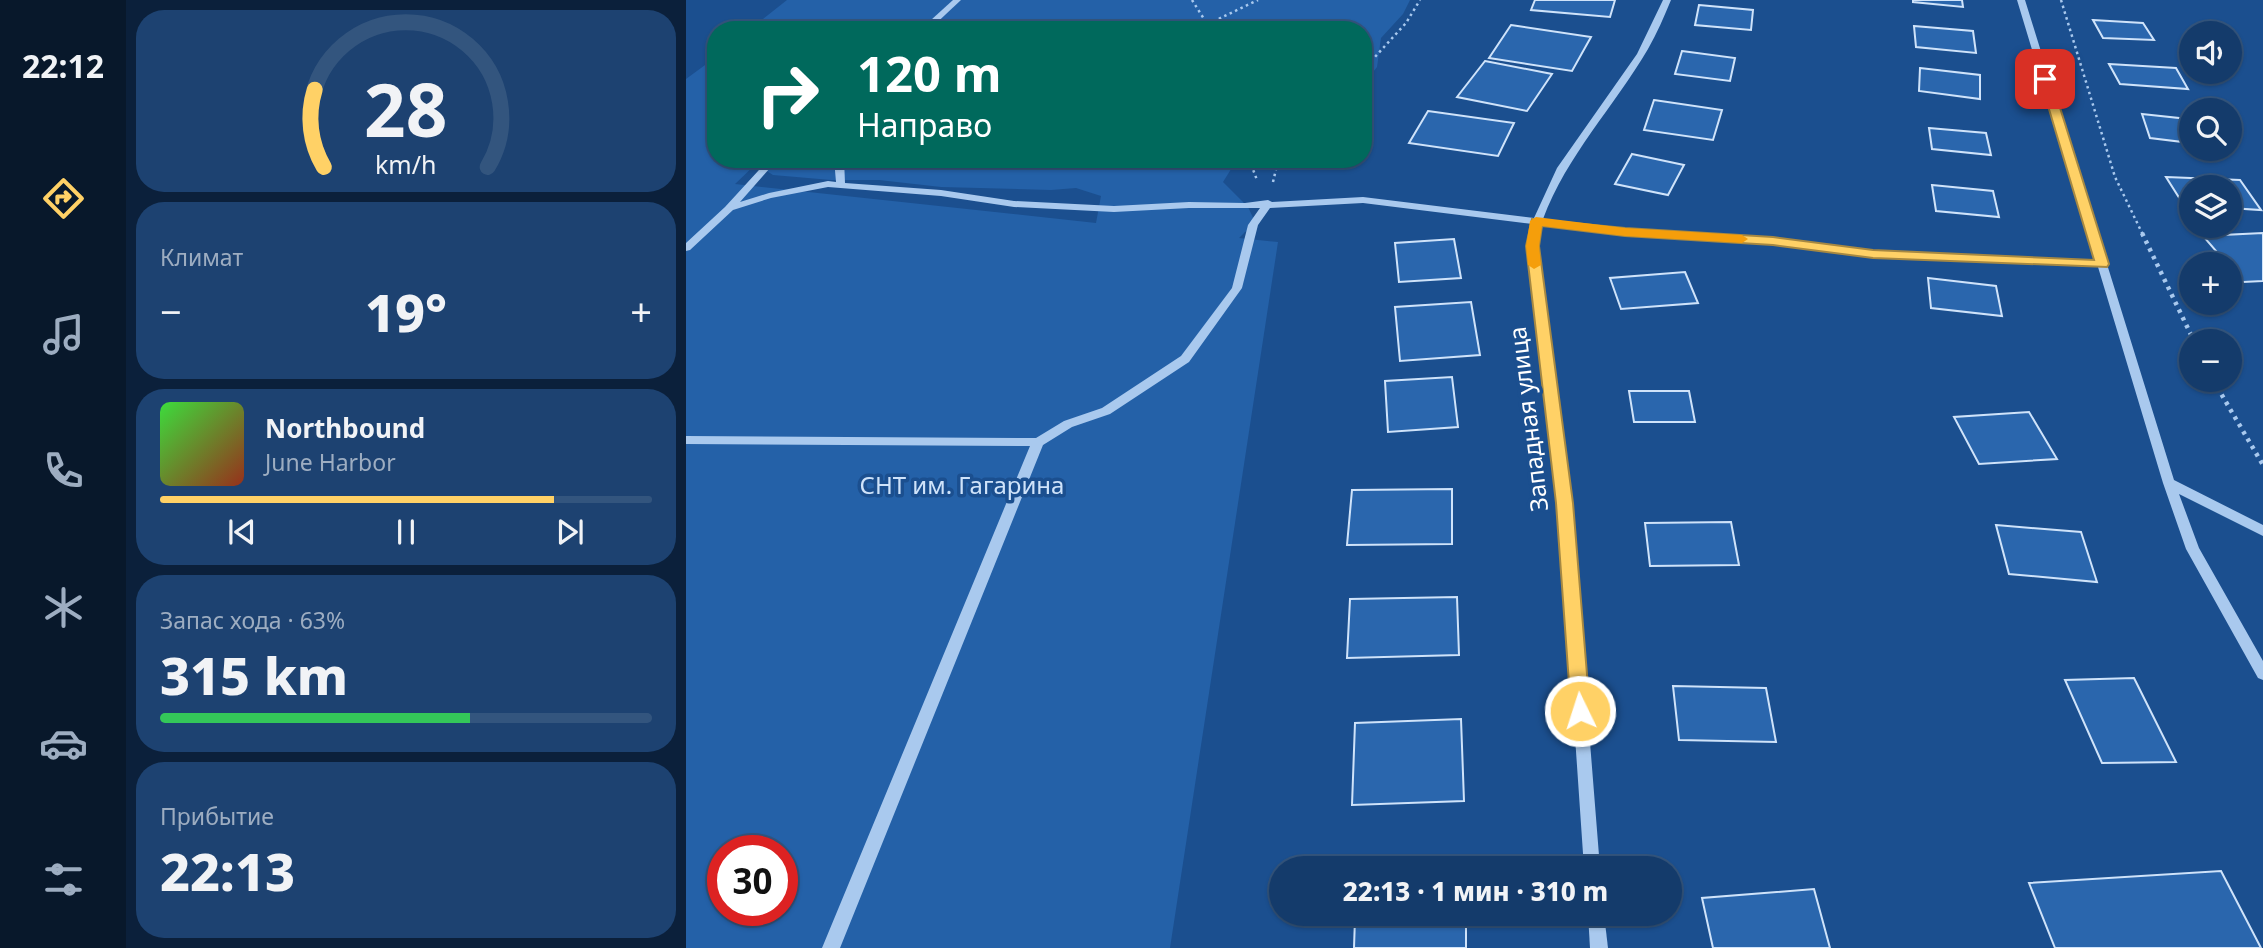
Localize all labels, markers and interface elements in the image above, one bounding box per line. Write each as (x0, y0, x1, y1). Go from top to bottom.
map controls (2179, 21, 2242, 392)
button: sound (2179, 21, 2242, 84)
text: 120 m (857, 40, 1002, 106)
text: 22:12 (22, 44, 104, 87)
icon: right (742, 49, 833, 140)
pin (2015, 49, 2075, 109)
text: 28 (364, 59, 448, 158)
icon: arrive (2026, 60, 2064, 98)
button: search (2179, 98, 2242, 161)
text: Направо (857, 103, 992, 146)
text: km/h (375, 147, 437, 181)
icon: directions (39, 174, 88, 223)
button: layers (2179, 175, 2242, 238)
text: Климат (160, 241, 243, 273)
button: + (2179, 252, 2242, 315)
text: 19° (365, 276, 447, 347)
text: − (160, 285, 182, 337)
text: + (630, 285, 652, 337)
icon: music (39, 310, 88, 359)
street label: Западная улица (1500, 325, 1555, 513)
button: − (2179, 329, 2242, 392)
text: Northbound (265, 410, 425, 446)
icon: phone (39, 446, 88, 495)
text: June Harbor (265, 446, 396, 478)
park label: СНТ им. Гагарина (860, 468, 1064, 501)
icon: previous (223, 513, 261, 551)
icon: pause (387, 513, 425, 551)
icon: next (551, 513, 589, 551)
icon: climate (39, 583, 88, 632)
text: Запас хода · 63% (160, 604, 345, 636)
text: 315 km (160, 639, 348, 710)
position arrow (1543, 674, 1617, 748)
icon: car (39, 719, 88, 768)
text: Прибытие (160, 800, 274, 832)
text: 22:13 (160, 835, 295, 906)
speed limit sign: 30 (707, 835, 798, 926)
icon: filters (39, 855, 88, 904)
text: 22:13 · 1 мин · 310 m (1343, 873, 1608, 909)

